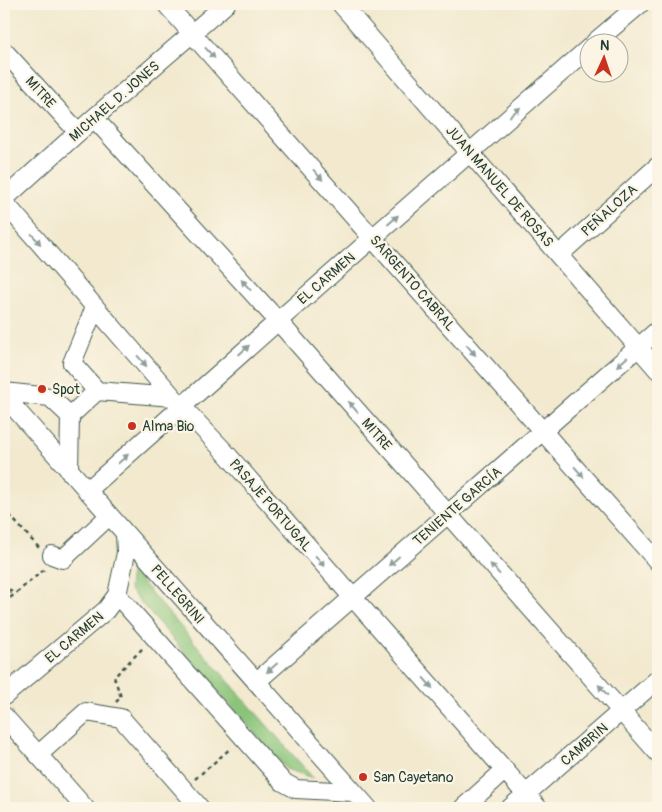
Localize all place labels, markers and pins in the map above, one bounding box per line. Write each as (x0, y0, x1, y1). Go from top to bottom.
place label: Spot (52, 381, 80, 398)
marker: Spot (36, 383, 48, 395)
place label: Alma Bio (142, 418, 195, 435)
marker: Alma Bio (126, 420, 138, 432)
place label: San Cayetano (373, 769, 454, 786)
marker: San Cayetano (357, 771, 369, 783)

